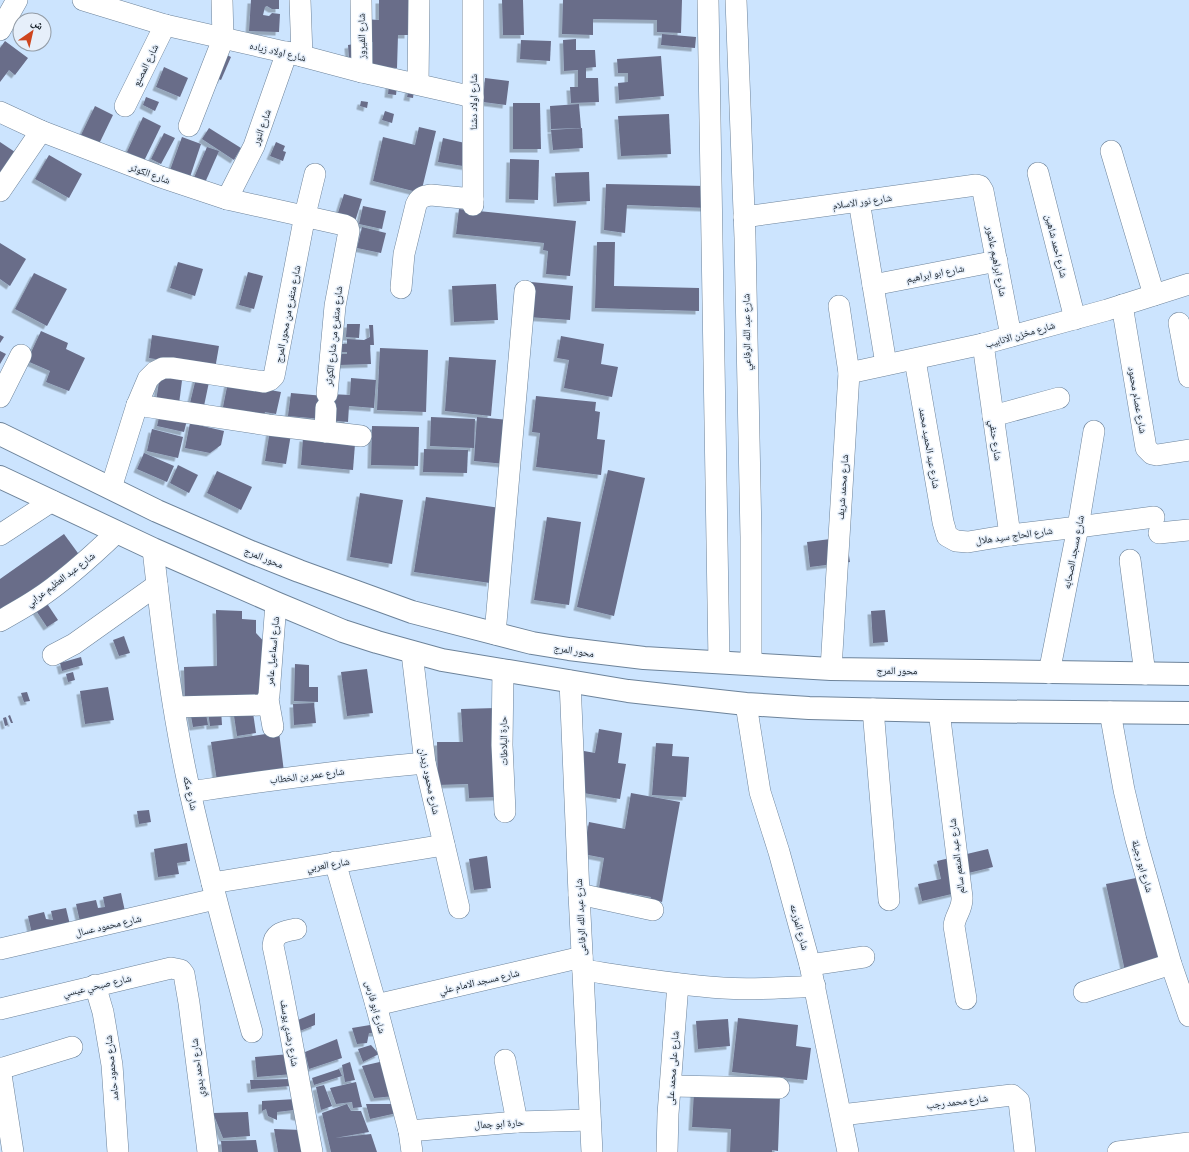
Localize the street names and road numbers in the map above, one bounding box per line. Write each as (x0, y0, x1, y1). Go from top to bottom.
street label: شارع الفيروز (356, 13, 368, 60)
street label: شارع اولاد زياده (248, 40, 308, 64)
street label: شارع المصنع (131, 42, 161, 88)
street label: شارع اولاد دشنا (468, 74, 480, 130)
street label: شارع النور (250, 107, 274, 148)
street label: شارع الكوثر (127, 161, 172, 187)
street label: شارع نور الاسلام (832, 192, 893, 213)
street label: شارع احمد شاهين (1042, 213, 1070, 279)
street label: شارع ابراهيم عاشور (982, 224, 1009, 298)
street label: شارع ابو ابراهيم (905, 262, 966, 286)
street label: شارع متفرع من محور المرج (273, 264, 303, 364)
street label: شارع متفرع من شارع الكوثر (323, 285, 345, 388)
street label: شارع عبد الله الرفاعي (740, 293, 755, 371)
street label: شارع مخزن الانابيب (984, 319, 1057, 351)
street label: شارع عصام محمود (1124, 366, 1149, 435)
street label: شارع عبد الحميد محمد (916, 407, 942, 490)
street label: شارع حنفي (985, 419, 1004, 462)
street label: شارع محمد شريف (835, 453, 851, 520)
street label: شارع مسجد الصحابه (1061, 514, 1087, 590)
street label: شارع الحاج سيد هلال (975, 525, 1054, 547)
street label: محور المرج (242, 545, 285, 571)
street label: شارع عبد العظيم عرابي (24, 550, 99, 611)
street label: شارع اسماعيل عامر (264, 615, 282, 687)
street label: محور المرج (553, 642, 595, 660)
street label: محور المرج (876, 665, 918, 677)
street label: حارة البلاطات (498, 716, 510, 766)
street label: شارع محمود زيدان (416, 747, 442, 816)
street label: شارع عمر بن الخطاب (269, 765, 346, 787)
street label: شارع مكه (180, 775, 200, 812)
street label: شارع عبد المنعم سالم (946, 817, 969, 894)
street label: شارع ابو رجيلة (1129, 839, 1155, 894)
street label: شارع العربي (306, 856, 351, 876)
street label: شارع عبد الله الرفاعى (573, 878, 589, 956)
street label: شارع المزرعه (787, 903, 811, 952)
street label: شارع محمود عسال (74, 912, 143, 939)
street label: شارع مسجد الامام علي (438, 967, 521, 999)
street label: شارع صبحي عيسي (62, 972, 133, 1001)
street label: شارع ابو فارس (362, 980, 388, 1035)
street label: شارع رشدي يوسف (276, 999, 301, 1068)
street label: شارع على محمد على (664, 1030, 682, 1106)
street label: شارع محمود حامد (103, 1034, 121, 1101)
street label: شارع احمد بدوي (188, 1037, 209, 1098)
street label: شارع محمد رجب (926, 1092, 989, 1112)
street label: حارة ابو جمال (474, 1117, 525, 1131)

